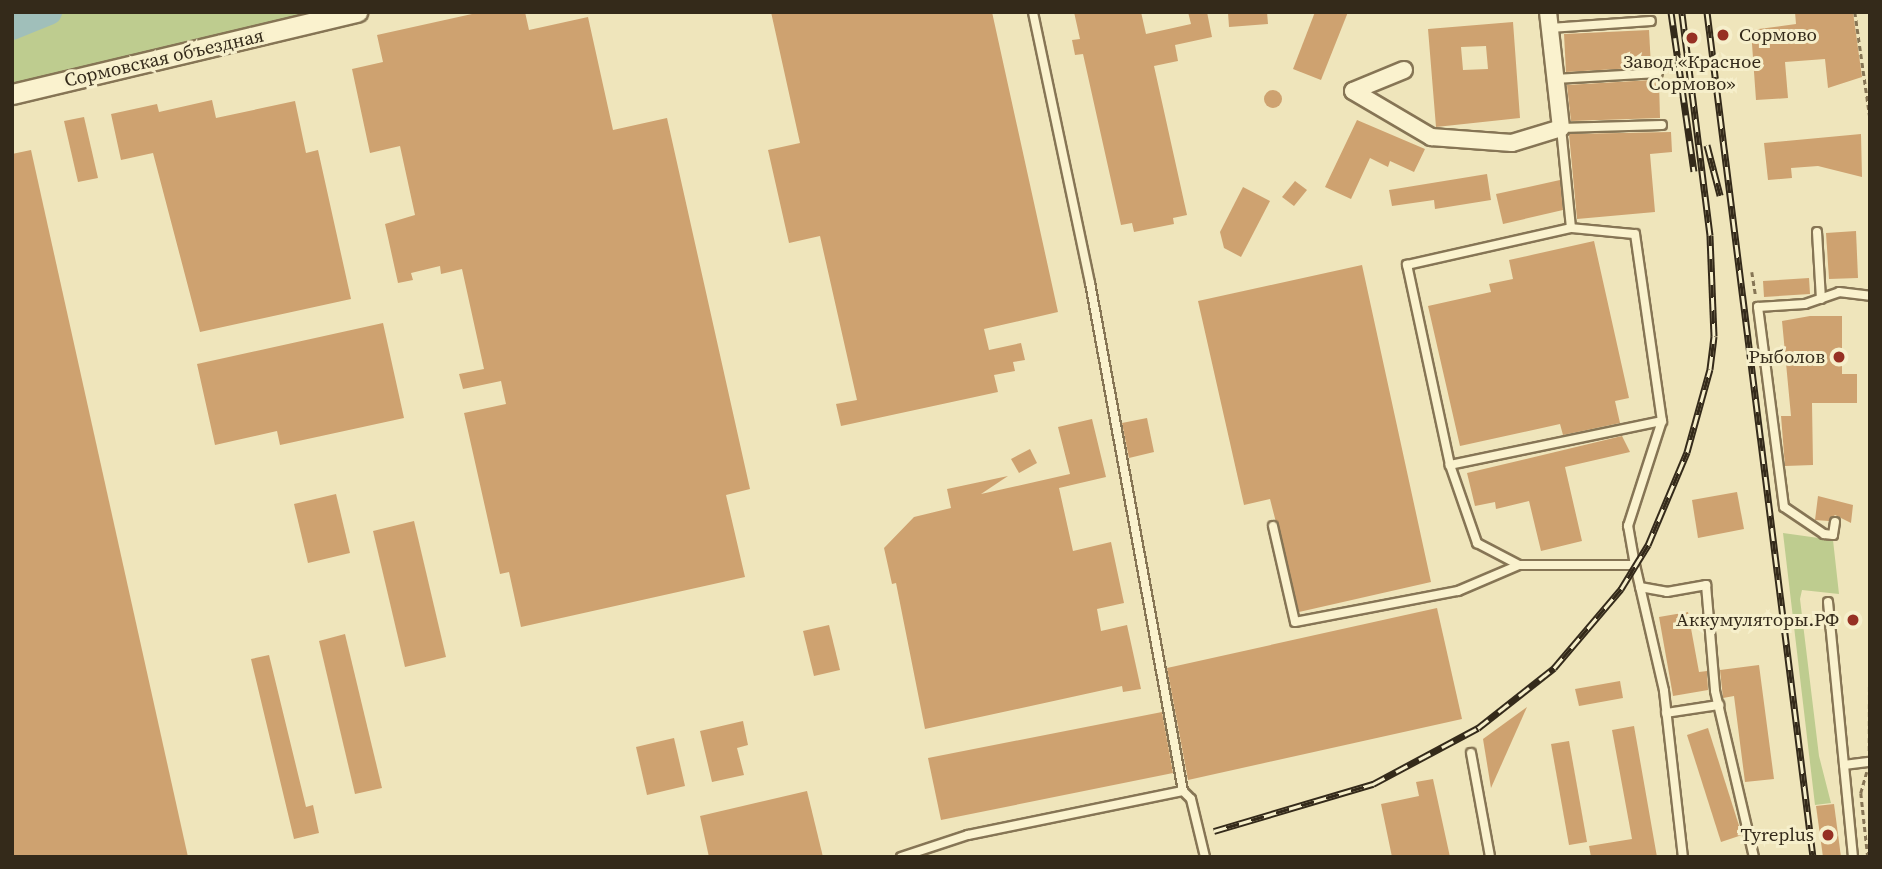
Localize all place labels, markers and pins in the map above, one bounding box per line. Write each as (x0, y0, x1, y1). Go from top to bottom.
place label: Сормово (1739, 24, 1817, 46)
marker: Сормово (1713, 25, 1733, 45)
marker: Завод «Красное Сормово» (1682, 28, 1702, 48)
place label: Завод «Красное Сормово» (1623, 51, 1761, 95)
place label: Рыболов (1749, 346, 1825, 368)
marker: Рыболов (1831, 349, 1847, 365)
place label: Аккумуляторы.РФ (1676, 609, 1839, 631)
marker: Аккумуляторы.РФ (1845, 612, 1861, 628)
place label: Tyreplus (1741, 824, 1814, 846)
marker: Tyreplus (1820, 827, 1836, 843)

